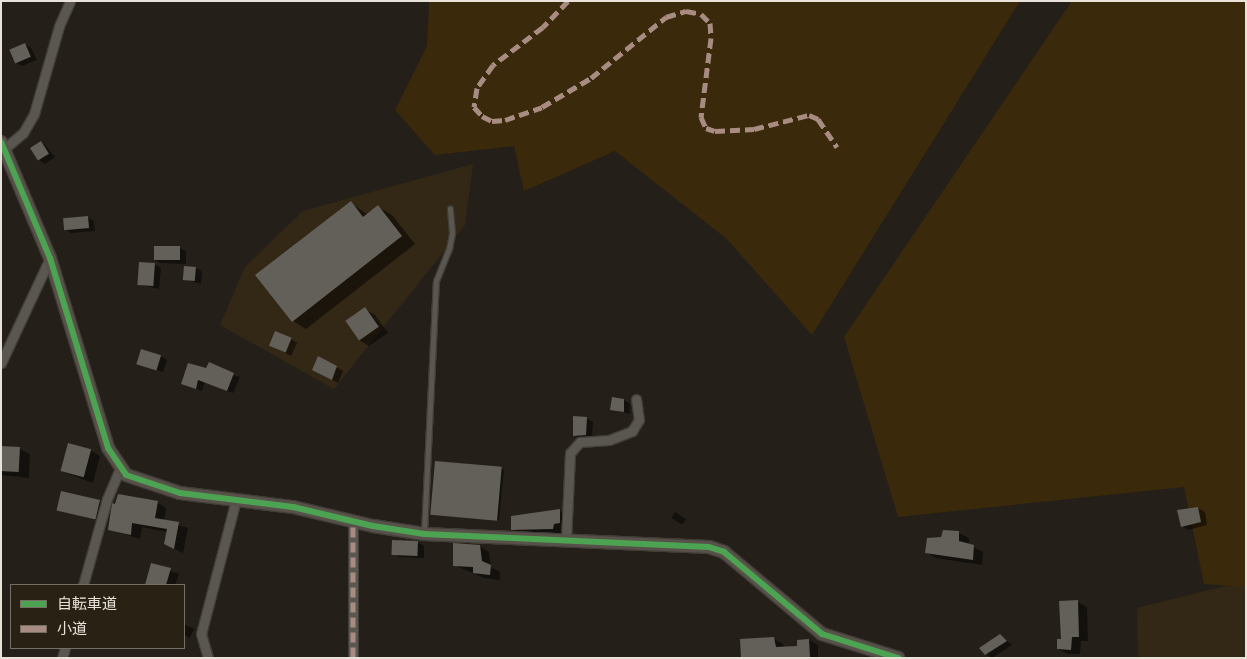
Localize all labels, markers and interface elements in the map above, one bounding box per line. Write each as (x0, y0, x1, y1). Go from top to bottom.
legend (10, 584, 185, 649)
text: 自転車道 (57, 594, 117, 615)
text: 小道 (57, 619, 87, 640)

